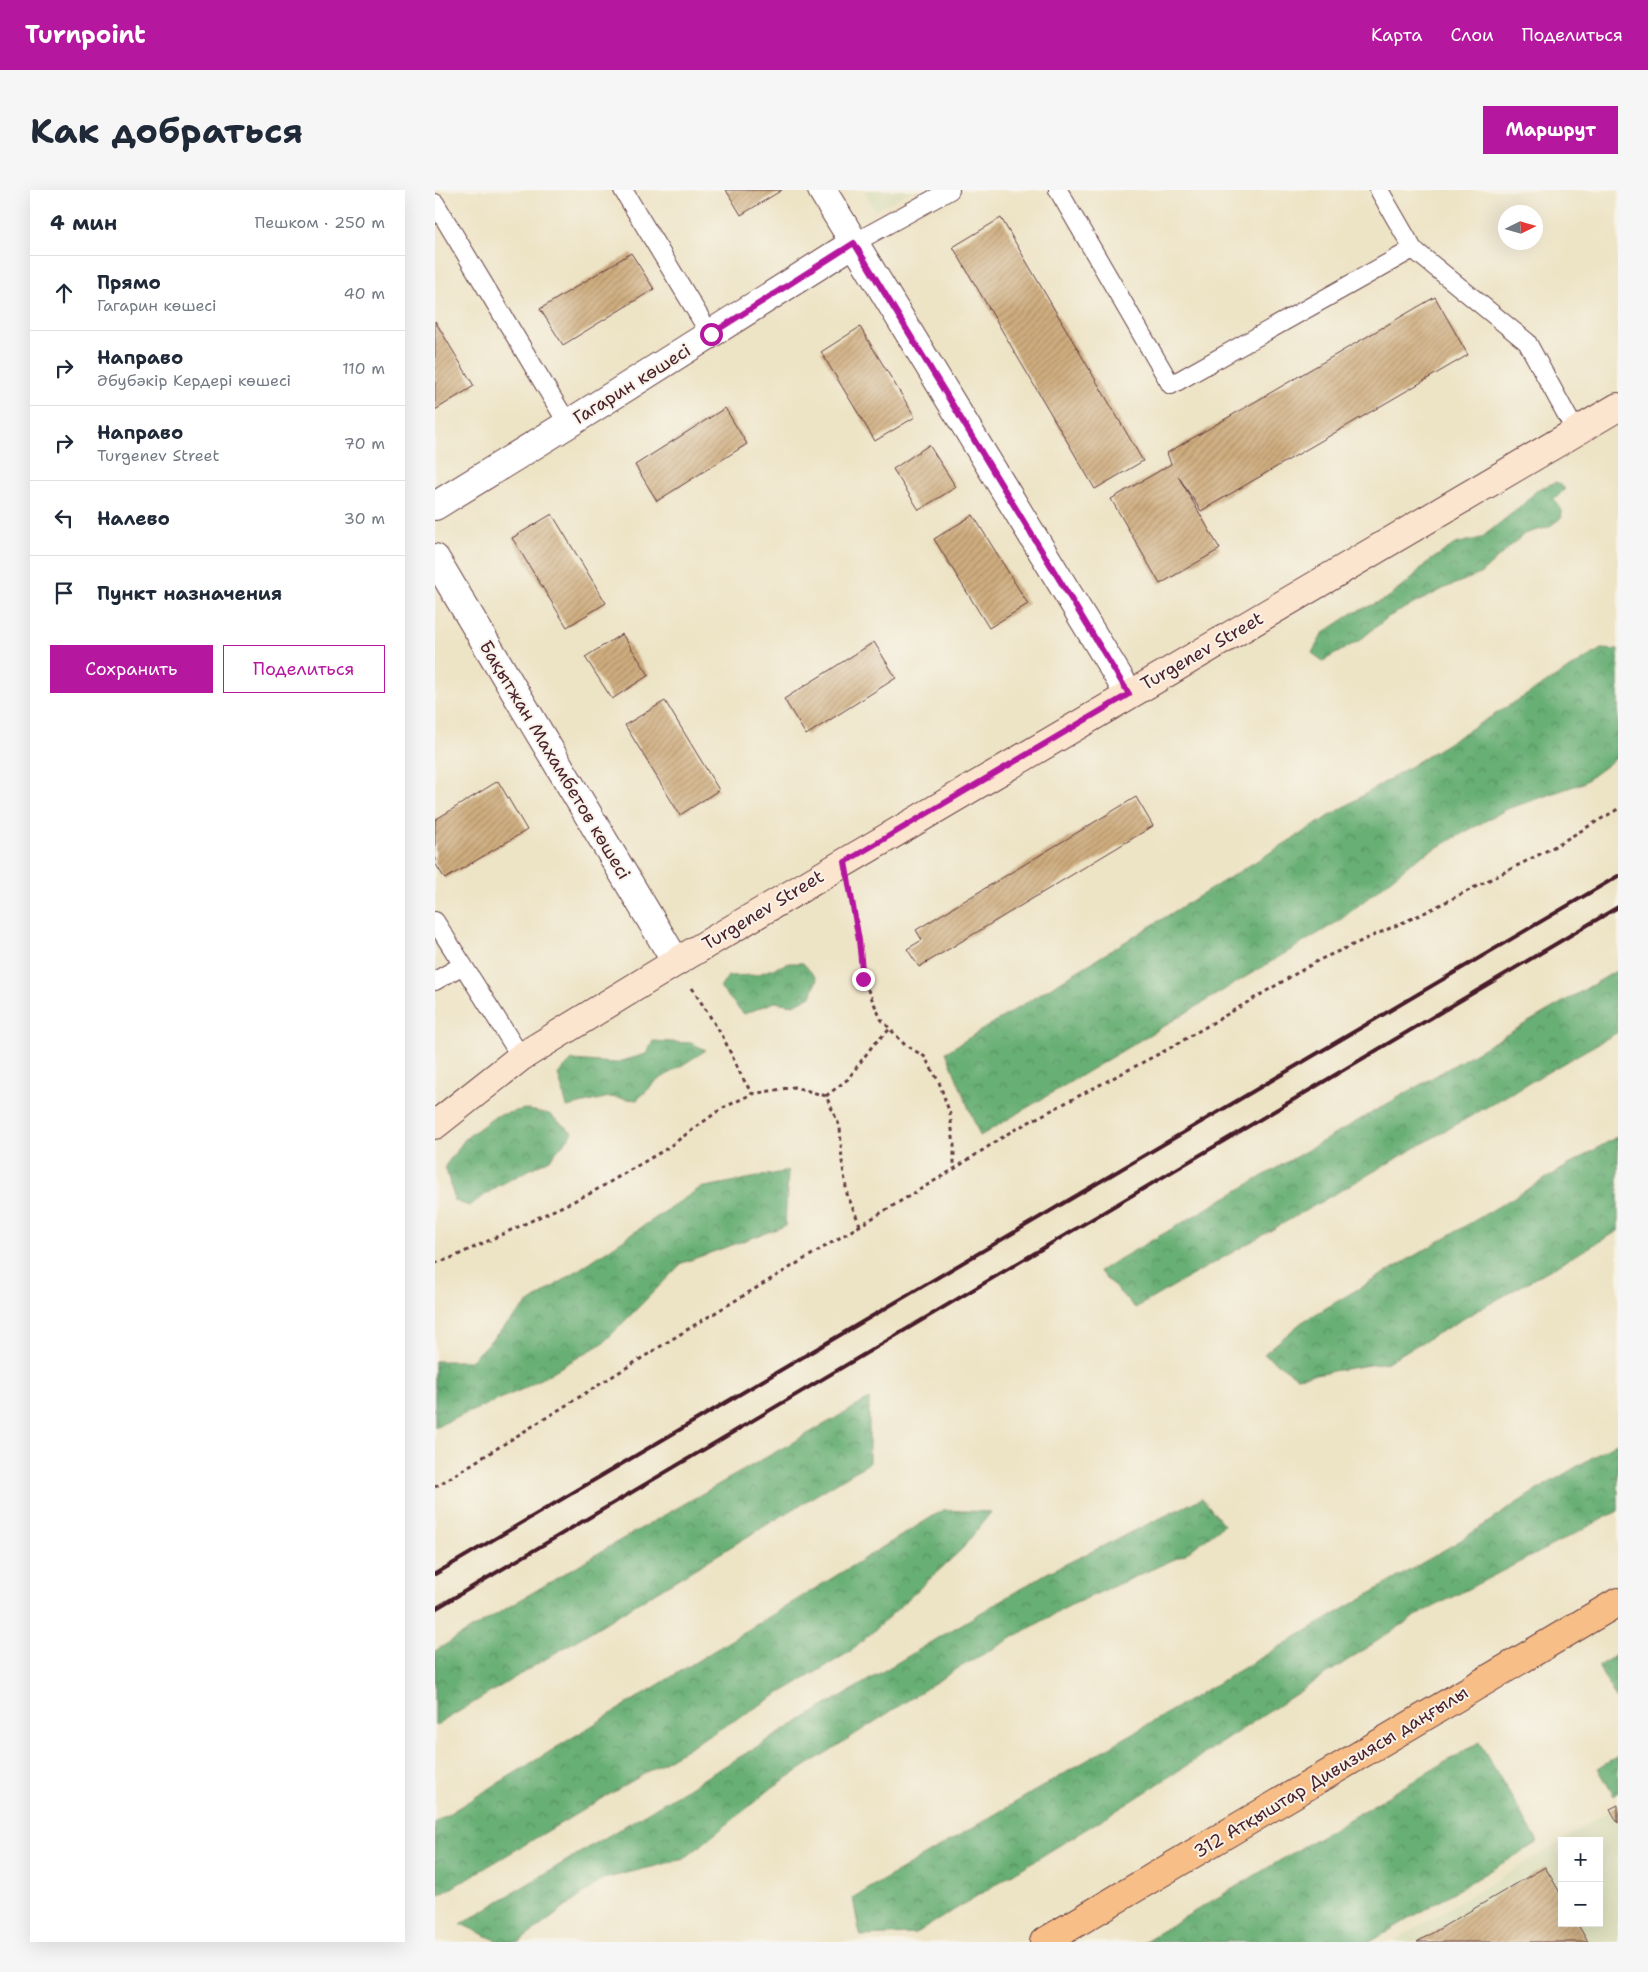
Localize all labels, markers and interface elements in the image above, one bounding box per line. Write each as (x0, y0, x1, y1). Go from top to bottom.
text: Turnpoint (25, 19, 146, 51)
text: Карта (1371, 23, 1422, 47)
text: Слои (1450, 23, 1494, 47)
text: Поделиться (1522, 23, 1623, 47)
button: Маршрут (1483, 106, 1618, 154)
text: Как добраться (30, 107, 303, 154)
north arrow (1498, 205, 1543, 250)
text: 4 мин (50, 209, 117, 237)
text: Пешком · 250 m (255, 212, 385, 233)
text: Прямо (97, 270, 161, 295)
icon: ahead (50, 279, 78, 307)
text: 40 m (343, 283, 385, 304)
text: Гагарин көшесі (97, 295, 217, 316)
route start (700, 323, 723, 346)
street label: Гагарин көшесі (569, 338, 695, 430)
text: Направо (97, 345, 183, 370)
icon: right (50, 354, 78, 382)
text: 110 m (342, 358, 385, 379)
text: Әбубәкір Кердері көшесі (97, 370, 291, 391)
text: Направо (97, 420, 183, 445)
icon: right (50, 429, 78, 457)
text: 70 m (344, 433, 385, 454)
text: Turgenev Street (97, 445, 219, 466)
icon: left (50, 504, 78, 532)
text: Налево (97, 506, 170, 531)
text: 30 m (344, 508, 385, 529)
icon: arrive (50, 579, 78, 607)
text: Пункт назначения (97, 581, 282, 606)
street label: Turgenev Street (1136, 606, 1268, 696)
street label: Бақытжан Махамбетов көшесі (474, 636, 636, 884)
button: Сохранить (50, 645, 213, 693)
button: Поделиться (223, 645, 385, 693)
street label: Turgenev Street (698, 864, 828, 956)
route end (852, 968, 875, 991)
street label: 312 Атқыштар Дивизиясы даңғылы (1189, 1680, 1473, 1864)
map controls (1558, 1837, 1603, 1927)
button: + (1558, 1837, 1603, 1882)
button: − (1558, 1882, 1603, 1927)

